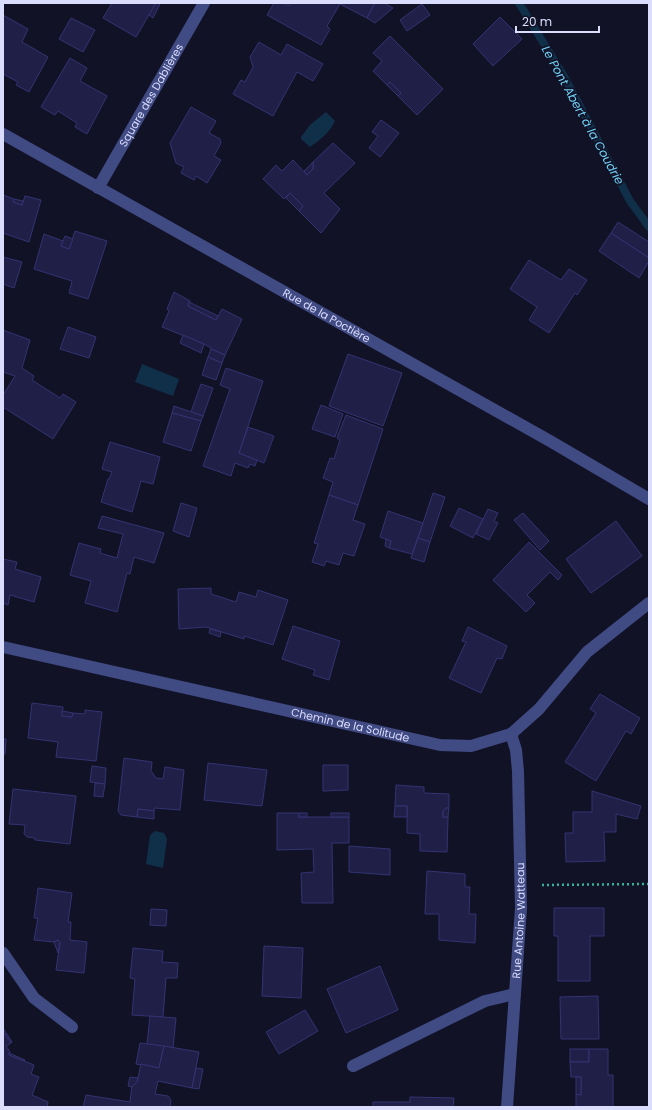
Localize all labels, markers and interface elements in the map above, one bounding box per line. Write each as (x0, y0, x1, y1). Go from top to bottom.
scale bar (516, 8, 599, 34)
text: 20 m (522, 13, 552, 30)
street label: Square des Dablières (115, 40, 187, 150)
water label: Le Pont Abert à la Coudrie (538, 42, 629, 188)
street label: Rue de la Poctière (280, 285, 374, 347)
street label: Chemin de la Solitude (290, 704, 411, 746)
street label: Rue Antoine Watteau (508, 862, 529, 979)

